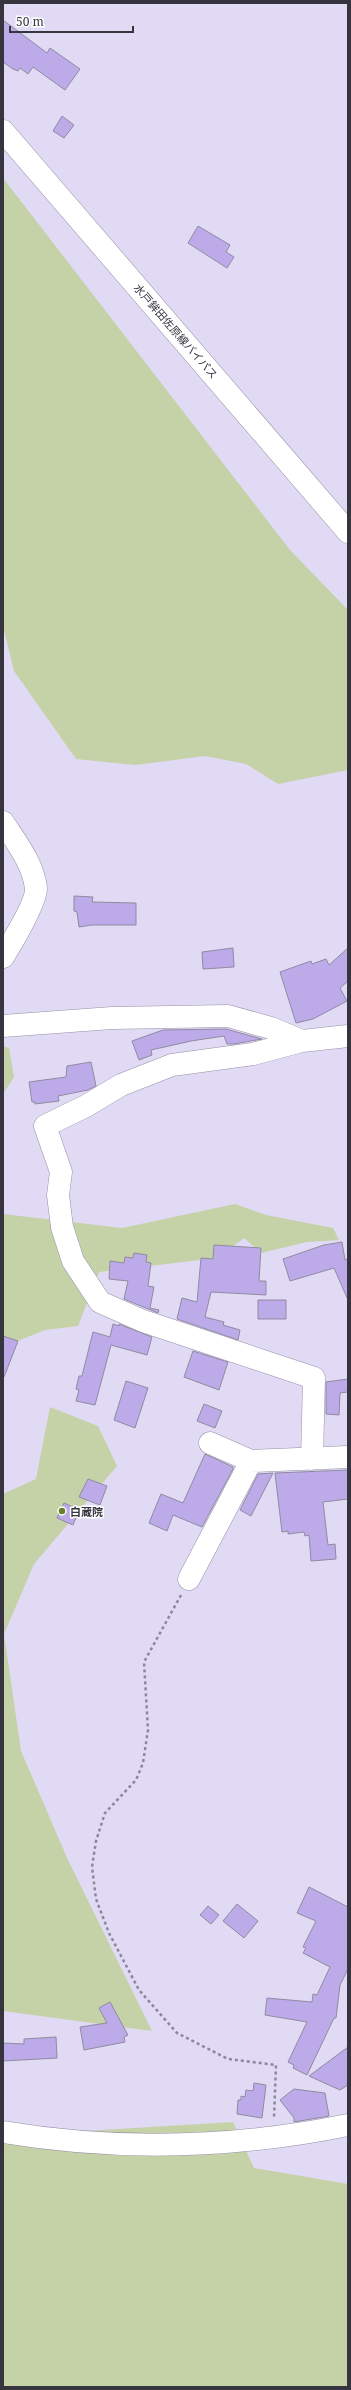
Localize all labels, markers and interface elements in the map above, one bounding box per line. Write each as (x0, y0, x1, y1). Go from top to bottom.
scale bar (10, 8, 133, 34)
text: 50 m (16, 13, 44, 30)
street label: 水戸鉾田佐原線バイパス (131, 281, 221, 381)
place label: 白蔵院 (70, 1504, 103, 1519)
marker: 白蔵院 (57, 1506, 67, 1516)

